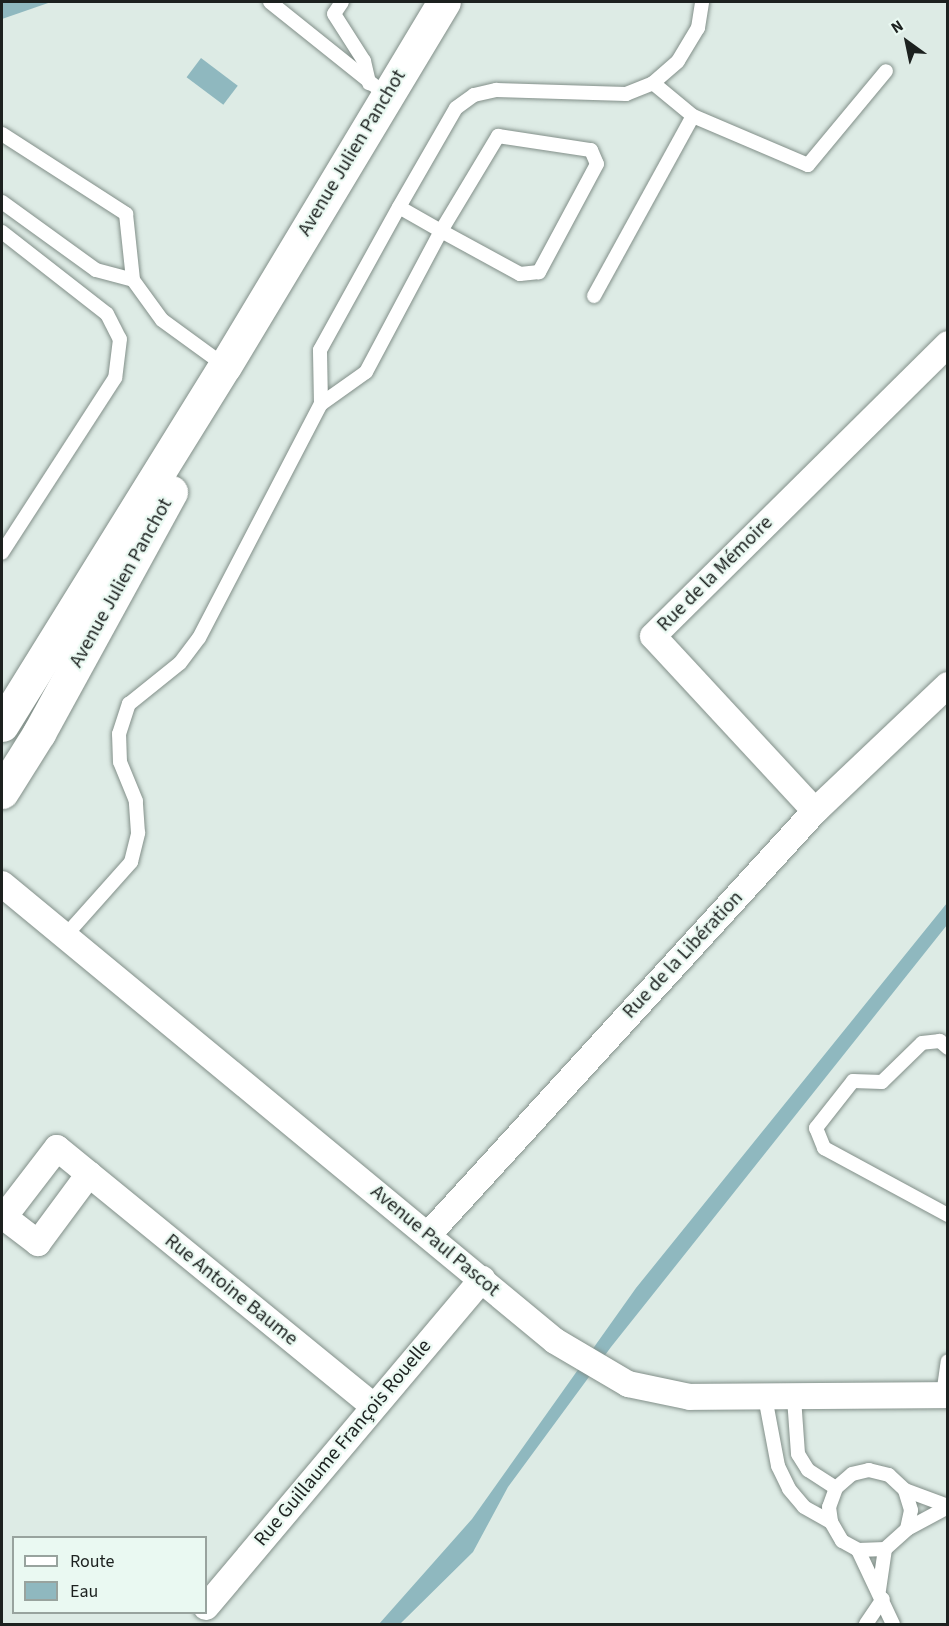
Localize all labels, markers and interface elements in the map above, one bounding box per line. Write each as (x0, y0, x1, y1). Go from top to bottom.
north arrow (877, 12, 937, 72)
text: N (887, 15, 908, 39)
street label: Avenue Julien Panchot (293, 66, 411, 240)
street label: Avenue Julien Panchot (65, 494, 177, 672)
street label: Rue de la Mémoire (652, 511, 778, 637)
street label: Rue de la Libération (618, 886, 748, 1024)
street label: Avenue Paul Pascot (366, 1180, 504, 1302)
street label: Rue Antoine Baume (160, 1229, 302, 1351)
street label: Rue Guillaume François Rouelle (249, 1335, 437, 1551)
legend (12, 1536, 207, 1614)
text: Route (70, 1549, 114, 1574)
text: Eau (70, 1579, 98, 1604)

